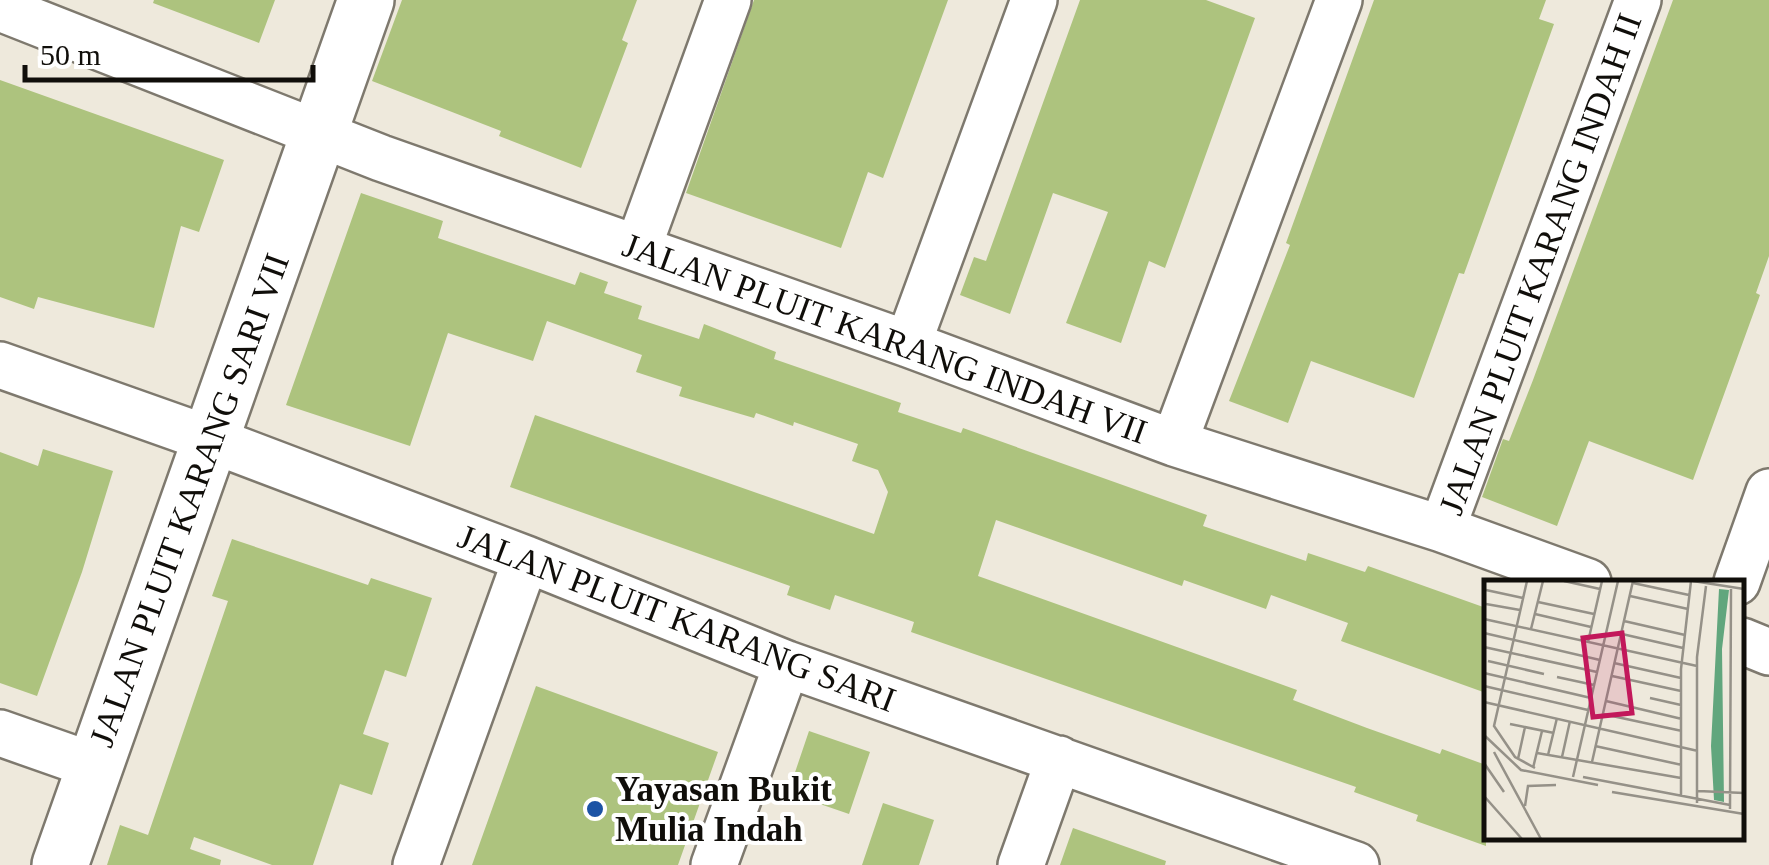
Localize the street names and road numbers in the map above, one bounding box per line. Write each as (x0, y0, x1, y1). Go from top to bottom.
street label: JALAN PLUIT KARANG INDAH II (1431, 8, 1649, 520)
street label: JALAN PLUIT KARANG INDAH VII (617, 225, 1152, 452)
street label: JALAN PLUIT KARANG SARI VII (82, 248, 297, 752)
street label: JALAN PLUIT KARANG SARI (453, 517, 901, 720)

